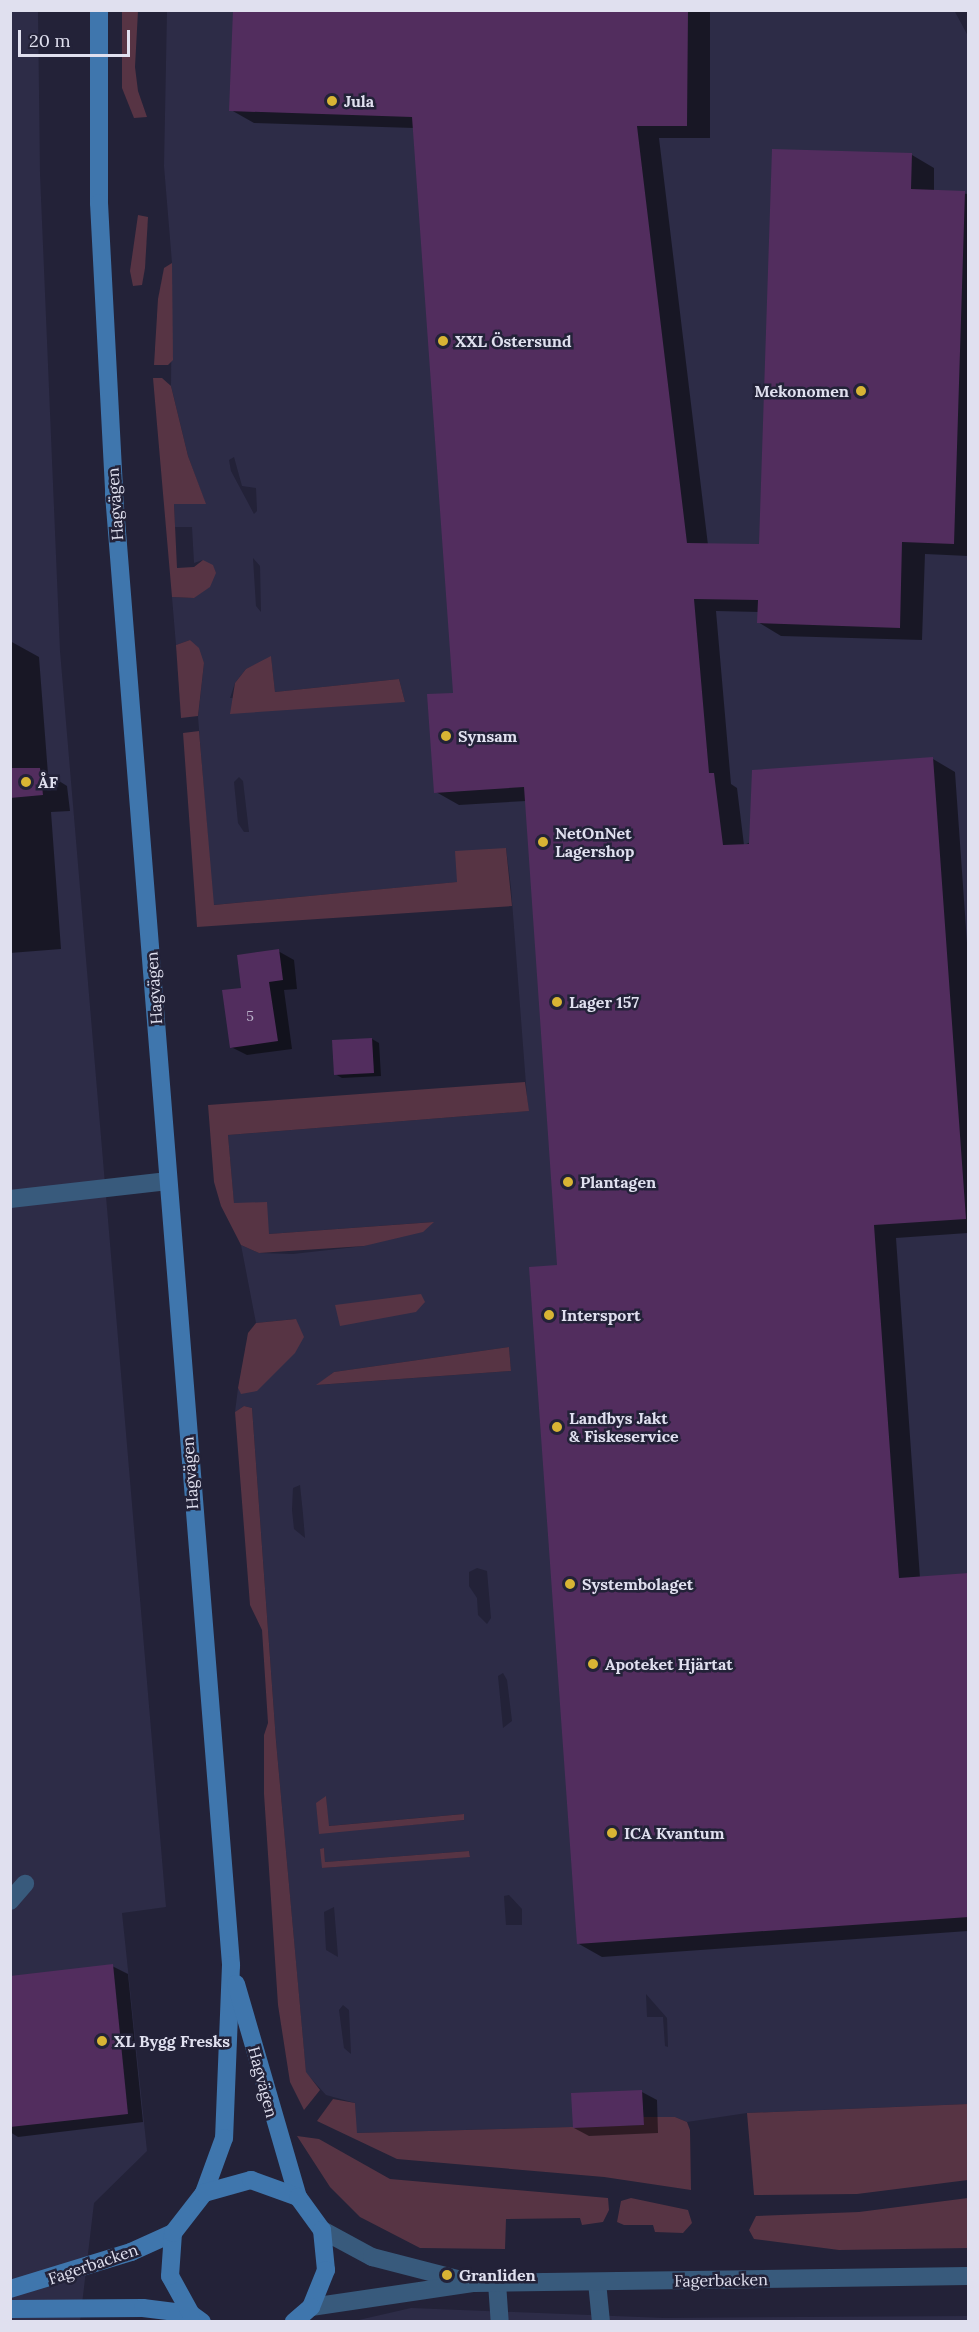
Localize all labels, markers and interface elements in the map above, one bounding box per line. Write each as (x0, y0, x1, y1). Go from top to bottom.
scale bar (21, 18, 134, 56)
text: 20 m (29, 29, 71, 52)
place label: Jula (344, 91, 374, 111)
marker: Jula (325, 94, 339, 108)
place label: XXL Östersund (455, 331, 572, 351)
marker: XXL Östersund (436, 334, 450, 348)
place label: Mekonomen (754, 381, 849, 401)
marker: Mekonomen (854, 384, 868, 398)
street label: Hagvägen (103, 467, 127, 541)
place label: Synsam (458, 726, 517, 746)
marker: Synsam (439, 729, 453, 743)
place label: ÅF (38, 772, 58, 792)
marker: ÅF (19, 775, 33, 789)
place label: NetOnNet Lagershop (555, 823, 634, 861)
marker: NetOnNet Lagershop (536, 835, 550, 849)
street label: Hagvägen (142, 951, 166, 1025)
place label: Lager 157 (569, 992, 639, 1012)
marker: Lager 157 (550, 995, 564, 1009)
house number: 5 (246, 1008, 254, 1024)
place label: Plantagen (580, 1172, 656, 1192)
marker: Plantagen (561, 1175, 575, 1189)
place label: Intersport (561, 1305, 641, 1325)
marker: Intersport (542, 1308, 556, 1322)
place label: Landbys Jakt & Fiskeservice (569, 1408, 679, 1446)
marker: Landbys Jakt & Fiskeservice (550, 1420, 564, 1434)
street label: Hagvägen (178, 1436, 202, 1510)
place label: Systembolaget (582, 1574, 693, 1594)
marker: Systembolaget (563, 1577, 577, 1591)
place label: Apoteket Hjärtat (605, 1654, 733, 1674)
marker: Apoteket Hjärtat (586, 1657, 600, 1671)
place label: ICA Kvantum (624, 1823, 724, 1843)
marker: ICA Kvantum (605, 1826, 619, 1840)
place label: XL Bygg Fresks (114, 2031, 230, 2051)
marker: XL Bygg Fresks (95, 2034, 109, 2048)
street label: Hagvägen (244, 2044, 282, 2120)
street label: Fagerbacken (46, 2240, 140, 2288)
place label: Granliden (459, 2265, 536, 2285)
marker: Granliden (440, 2268, 454, 2282)
street label: Fagerbacken (674, 2270, 768, 2290)

